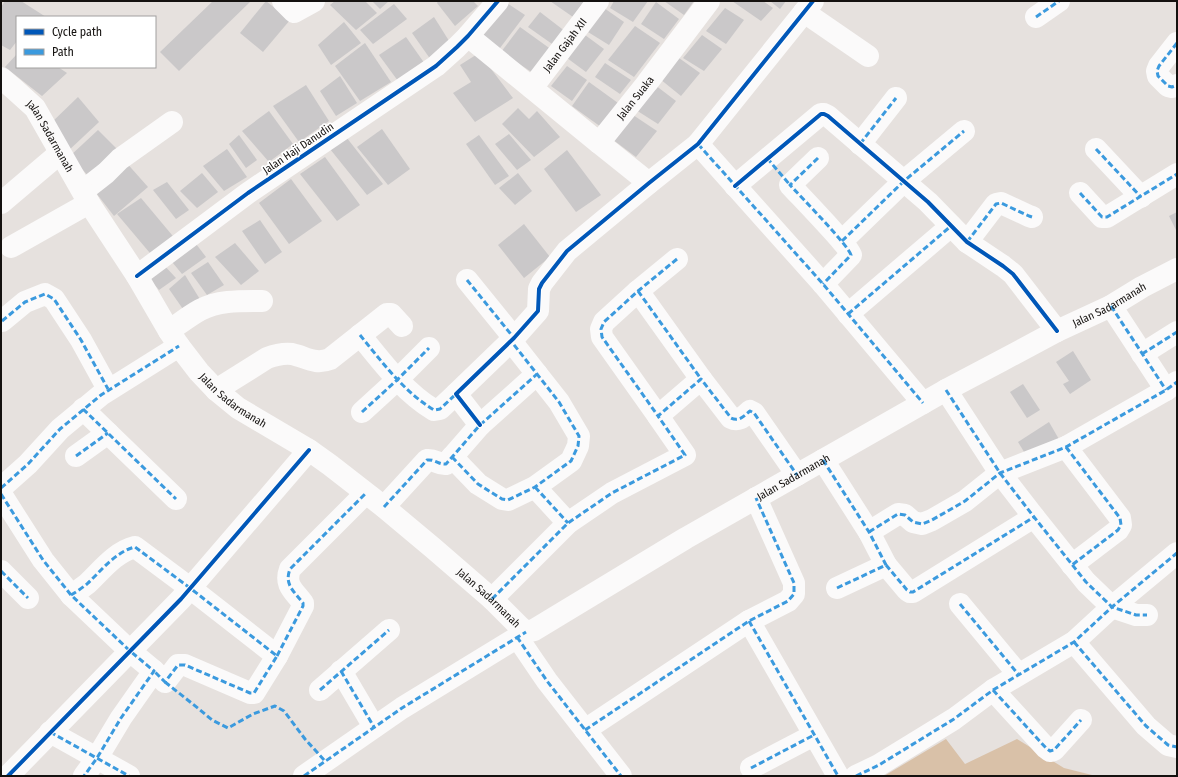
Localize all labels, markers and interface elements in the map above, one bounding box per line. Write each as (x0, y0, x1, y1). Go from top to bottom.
legend (16, 16, 156, 68)
street label: Jalan Gajah XII (540, 16, 590, 75)
text: Cycle path (52, 25, 102, 39)
text: Path (52, 45, 74, 59)
street label: Jalan Suaka (614, 74, 657, 122)
street label: Jalan Sadarmanah (23, 97, 76, 175)
street label: Jalan Haji Danudin (260, 120, 336, 177)
street label: Jalan Sadarmanah (1070, 280, 1148, 330)
street label: Jalan Sadarmanah (196, 371, 269, 430)
street label: Jalan Sadarmanah (755, 451, 832, 503)
street label: Jalan Sadarmanah (454, 566, 523, 631)

